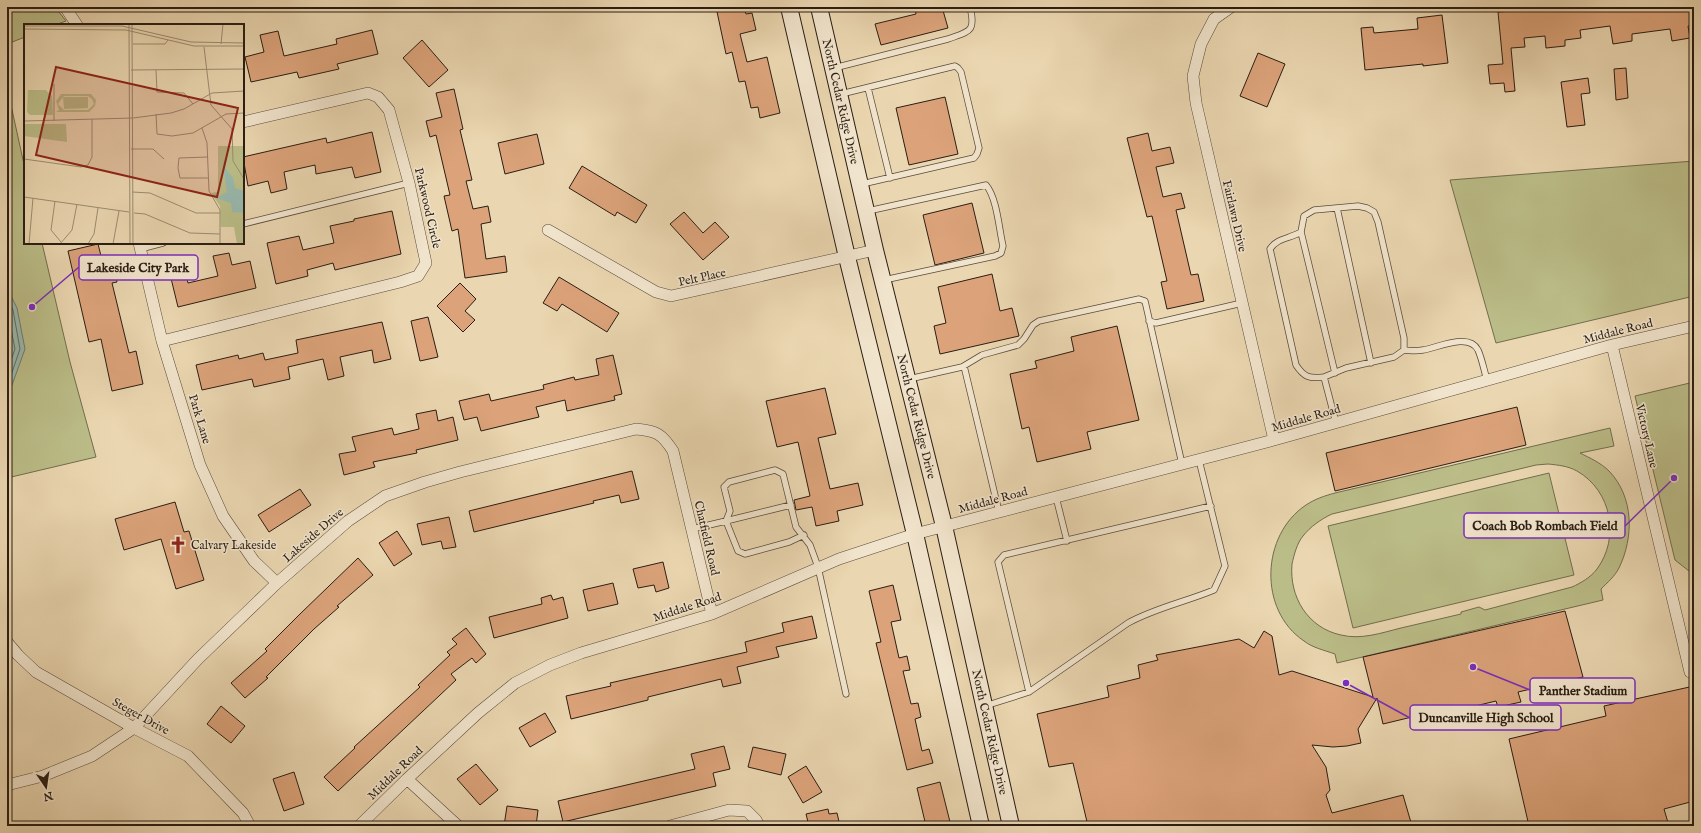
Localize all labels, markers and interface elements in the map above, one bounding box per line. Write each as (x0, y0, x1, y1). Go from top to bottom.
inset map (24, 24, 244, 244)
street label: North Cedar Ridge Drive (819, 38, 862, 166)
street label: Parkwood Circle (411, 166, 444, 250)
street label: Fairlawn Drive (1219, 179, 1250, 254)
callout: Lakeside City Park (79, 255, 198, 280)
text: Lakeside City Park (86, 260, 190, 277)
street label: Pelt Place (677, 265, 728, 290)
street label: Middale Road (1582, 315, 1655, 347)
street label: North Cedar Ridge Drive (893, 353, 939, 481)
street label: Park Lane (185, 393, 214, 446)
street label: Middale Road (1270, 401, 1343, 435)
street label: Victory Lane (1632, 402, 1661, 470)
street label: Middale Road (957, 484, 1030, 517)
street label: Chatfield Road (691, 499, 723, 577)
street label: Lakeside Drive (280, 505, 347, 566)
callout: Coach Bob Rombach Field (1464, 513, 1625, 538)
text: Coach Bob Rombach Field (1472, 518, 1619, 535)
church icon: Calvary Lakeside (168, 535, 188, 555)
place label: Calvary Lakeside (191, 538, 277, 553)
street label: Middale Road (651, 589, 724, 626)
street label: North Cedar Ridge Drive (968, 668, 1011, 797)
callout: Panther Stadium (1530, 678, 1635, 703)
text: Panther Stadium (1539, 683, 1627, 700)
street label: Steger Drive (110, 695, 172, 738)
callout: Duncanville High School (1410, 705, 1561, 730)
text: Duncanville High School (1418, 710, 1554, 727)
street label: Middale Road (365, 743, 426, 803)
north arrow (26, 767, 66, 807)
text: N (41, 788, 55, 804)

